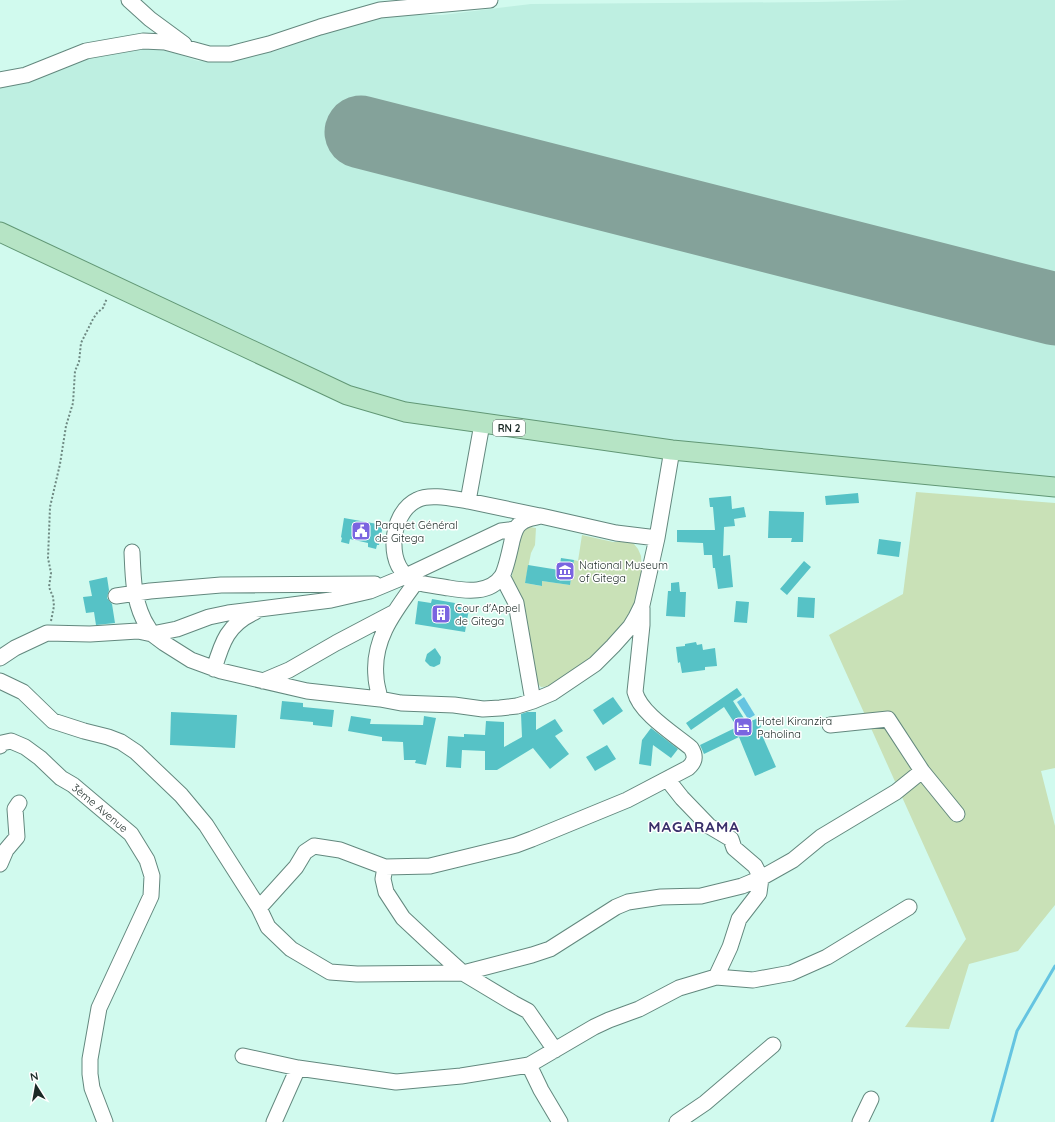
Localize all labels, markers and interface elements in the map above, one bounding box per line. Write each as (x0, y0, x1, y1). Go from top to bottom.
road number: RN 2 (493, 420, 525, 436)
place label: Parquet Général de Gitega (375, 518, 458, 545)
public building icon: Parquet Général de Gitega (350, 520, 372, 542)
place label: National Museum of Gitega (579, 558, 668, 585)
museum icon: National Museum of Gitega (554, 560, 576, 582)
place label: Cour d'Appel de Gitega (455, 601, 520, 628)
building icon: Cour d'Appel de Gitega (430, 603, 452, 625)
place label: Hotel Kiranzira Paholina (757, 714, 832, 741)
hotel icon: Hotel Kiranzira Paholina (732, 716, 754, 738)
street label: 3ème Avenue (69, 781, 131, 835)
district label: MAGARAMA (648, 817, 740, 836)
north arrow (16, 1066, 56, 1106)
text: N (29, 1069, 39, 1084)

